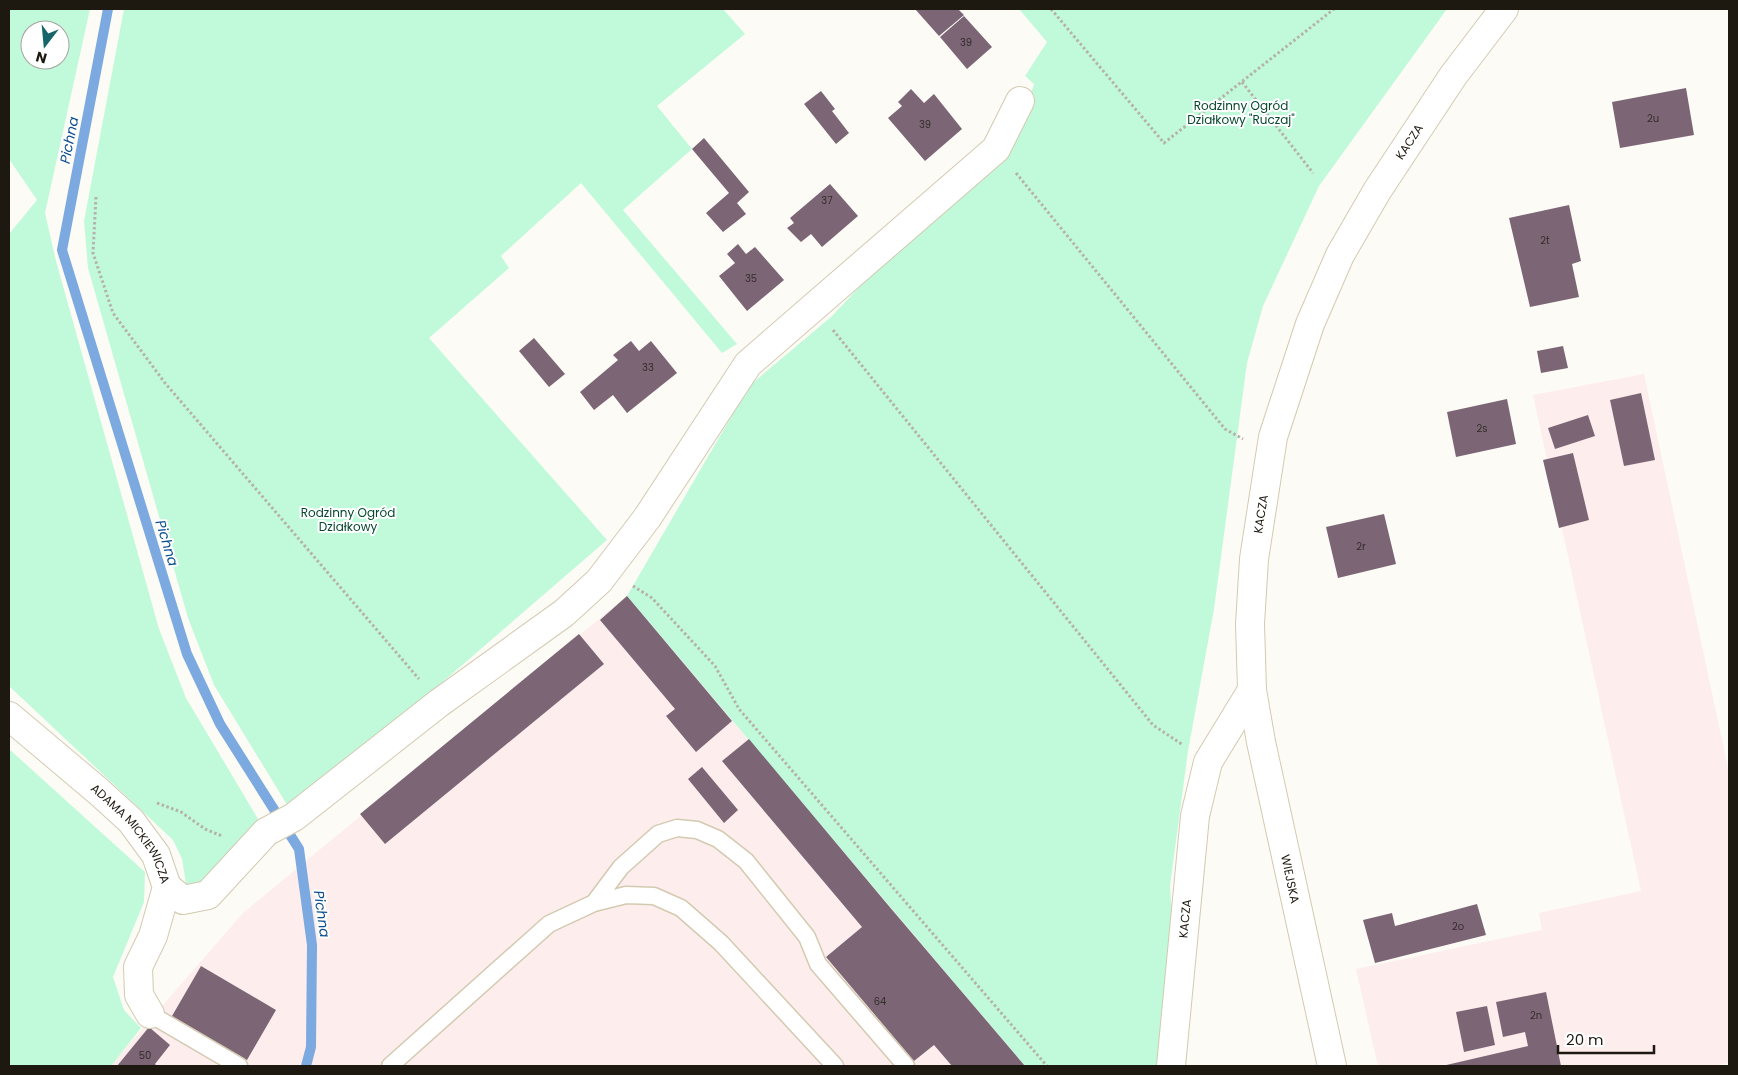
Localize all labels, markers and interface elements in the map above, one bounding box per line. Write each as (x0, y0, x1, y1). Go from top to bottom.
north arrow (20, 20, 70, 70)
house number: 39 (960, 35, 972, 50)
text: N (34, 46, 49, 69)
park label: Rodzinny Ogród Działkowy "Ruczaj" (1187, 97, 1295, 128)
house number: 2u (1647, 111, 1659, 126)
water label: Pichna (55, 114, 83, 165)
house number: 39 (919, 117, 931, 132)
street label: KACZA (1391, 121, 1427, 163)
house number: 37 (821, 193, 833, 208)
house number: 2t (1540, 233, 1550, 248)
house number: 35 (745, 271, 757, 286)
house number: 33 (642, 360, 654, 375)
house number: 2s (1477, 421, 1487, 436)
street label: KACZA (1249, 493, 1272, 535)
park label: Rodzinny Ogród Działkowy (301, 504, 395, 535)
water label: Pichna (151, 517, 184, 569)
house number: 2r (1356, 539, 1366, 554)
street label: ADAMA MICKIEWICZA (87, 779, 174, 886)
street label: WIEJSKA (1277, 853, 1304, 905)
water label: Pichna (309, 889, 335, 939)
street label: KACZA (1174, 898, 1195, 939)
house number: 2o (1452, 919, 1464, 934)
house number: 64 (874, 994, 886, 1009)
house number: 2n (1530, 1008, 1542, 1023)
scale bar (1558, 1022, 1654, 1054)
text: 20 m (1566, 1029, 1604, 1050)
house number: 50 (139, 1048, 151, 1063)

